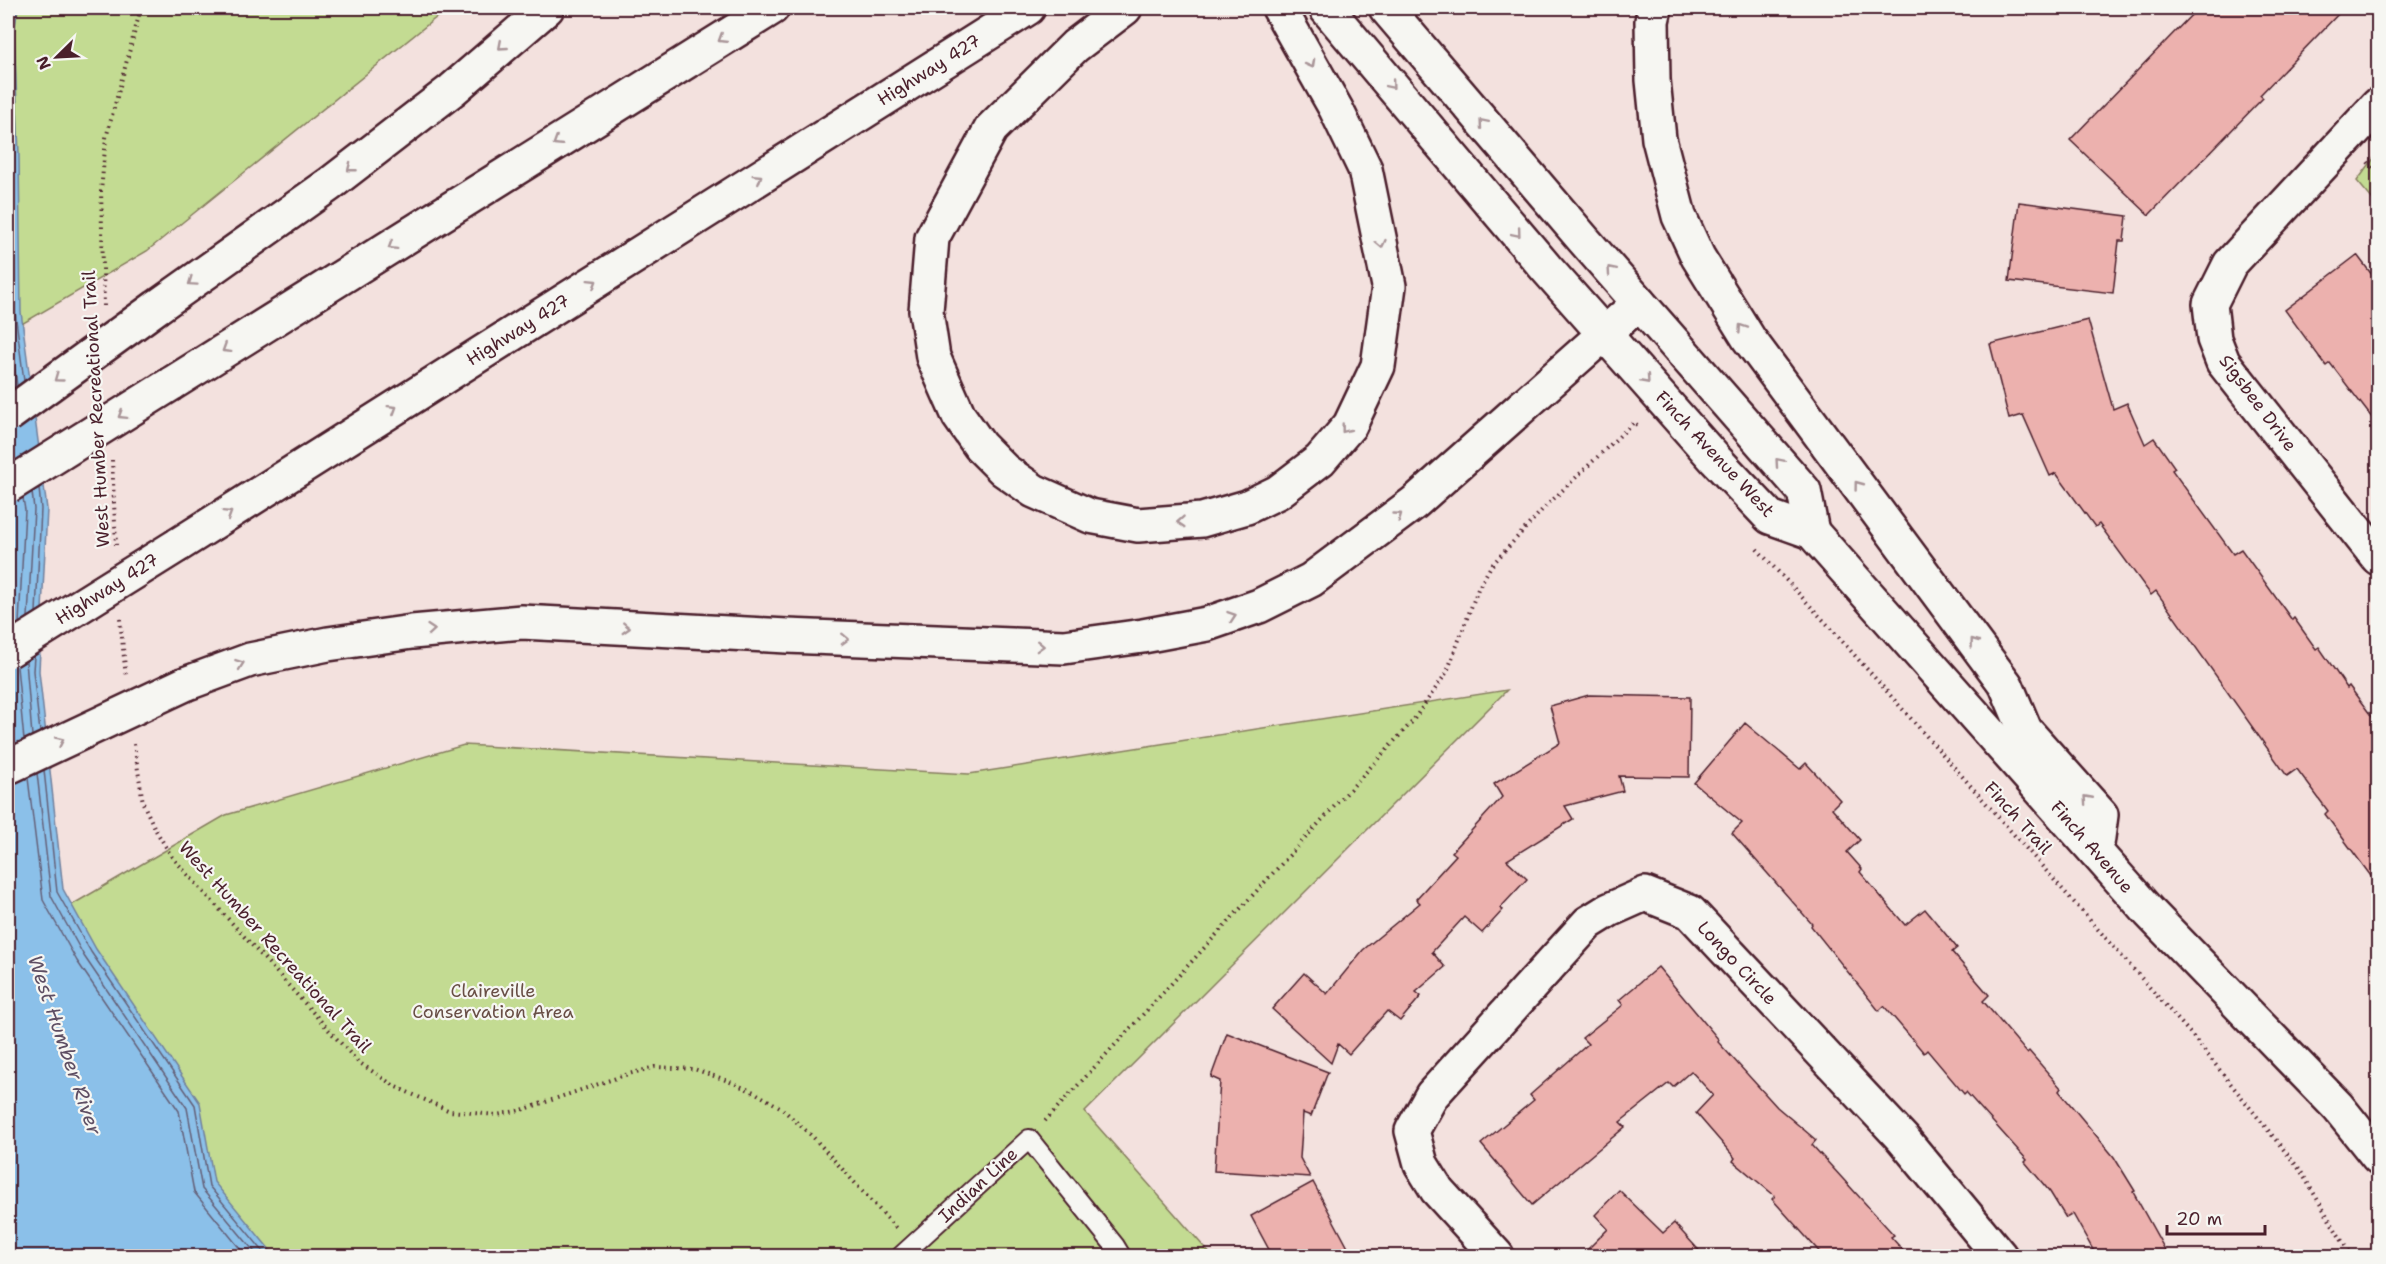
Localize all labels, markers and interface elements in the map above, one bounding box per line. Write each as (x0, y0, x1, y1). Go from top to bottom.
north arrow (27, 27, 87, 87)
street label: Highway 427 (873, 29, 985, 111)
one-way arrow (718, 31, 728, 43)
one-way arrow (499, 39, 509, 50)
text: N (32, 53, 56, 73)
one-way arrow (1304, 58, 1315, 68)
one-way arrow (1383, 78, 1394, 89)
one-way arrow (1479, 119, 1490, 130)
one-way arrow (553, 135, 563, 147)
one-way arrow (346, 161, 357, 172)
one-way arrow (752, 174, 762, 186)
one-way arrow (1509, 226, 1520, 237)
one-way arrow (388, 238, 398, 250)
one-way arrow (1373, 239, 1386, 249)
one-way arrow (1607, 267, 1618, 277)
street label: West Humber Recreational Trail (77, 269, 115, 548)
one-way arrow (188, 275, 199, 286)
one-way arrow (587, 278, 597, 290)
street label: Highway 427 (462, 289, 574, 371)
one-way arrow (1738, 324, 1749, 335)
one-way arrow (222, 342, 233, 353)
street label: Sigsbee Drive (2214, 350, 2302, 456)
one-way arrow (54, 371, 65, 382)
one-way arrow (1639, 373, 1650, 383)
street label: Finch Avenue West (1650, 386, 1780, 522)
one-way arrow (387, 405, 397, 417)
one-way arrow (118, 407, 128, 419)
one-way arrow (1342, 423, 1353, 434)
one-way arrow (1775, 458, 1786, 469)
one-way arrow (1854, 481, 1865, 492)
one-way arrow (222, 509, 232, 521)
one-way arrow (1391, 512, 1402, 523)
one-way arrow (1176, 515, 1185, 528)
street label: Highway 427 (51, 548, 163, 630)
one-way arrow (1226, 610, 1236, 623)
one-way arrow (621, 621, 630, 634)
one-way arrow (427, 624, 436, 637)
one-way arrow (841, 632, 850, 645)
one-way arrow (1970, 637, 1981, 648)
one-way arrow (1035, 640, 1044, 653)
one-way arrow (234, 658, 244, 671)
one-way arrow (54, 737, 65, 749)
street label: Finch Trail (1979, 776, 2057, 860)
one-way arrow (2083, 795, 2094, 806)
street label: Finch Avenue (2045, 796, 2139, 898)
street label: West Humber Recreational Trail (173, 836, 377, 1059)
street label: Longo Circle (1692, 916, 1782, 1010)
water label: West Humber River (22, 952, 108, 1139)
park label: Claireville Conservation Area (412, 979, 574, 1024)
street label: Indian Line (933, 1142, 1023, 1228)
scale bar (2167, 1198, 2264, 1236)
text: 20 m (2176, 1207, 2222, 1231)

